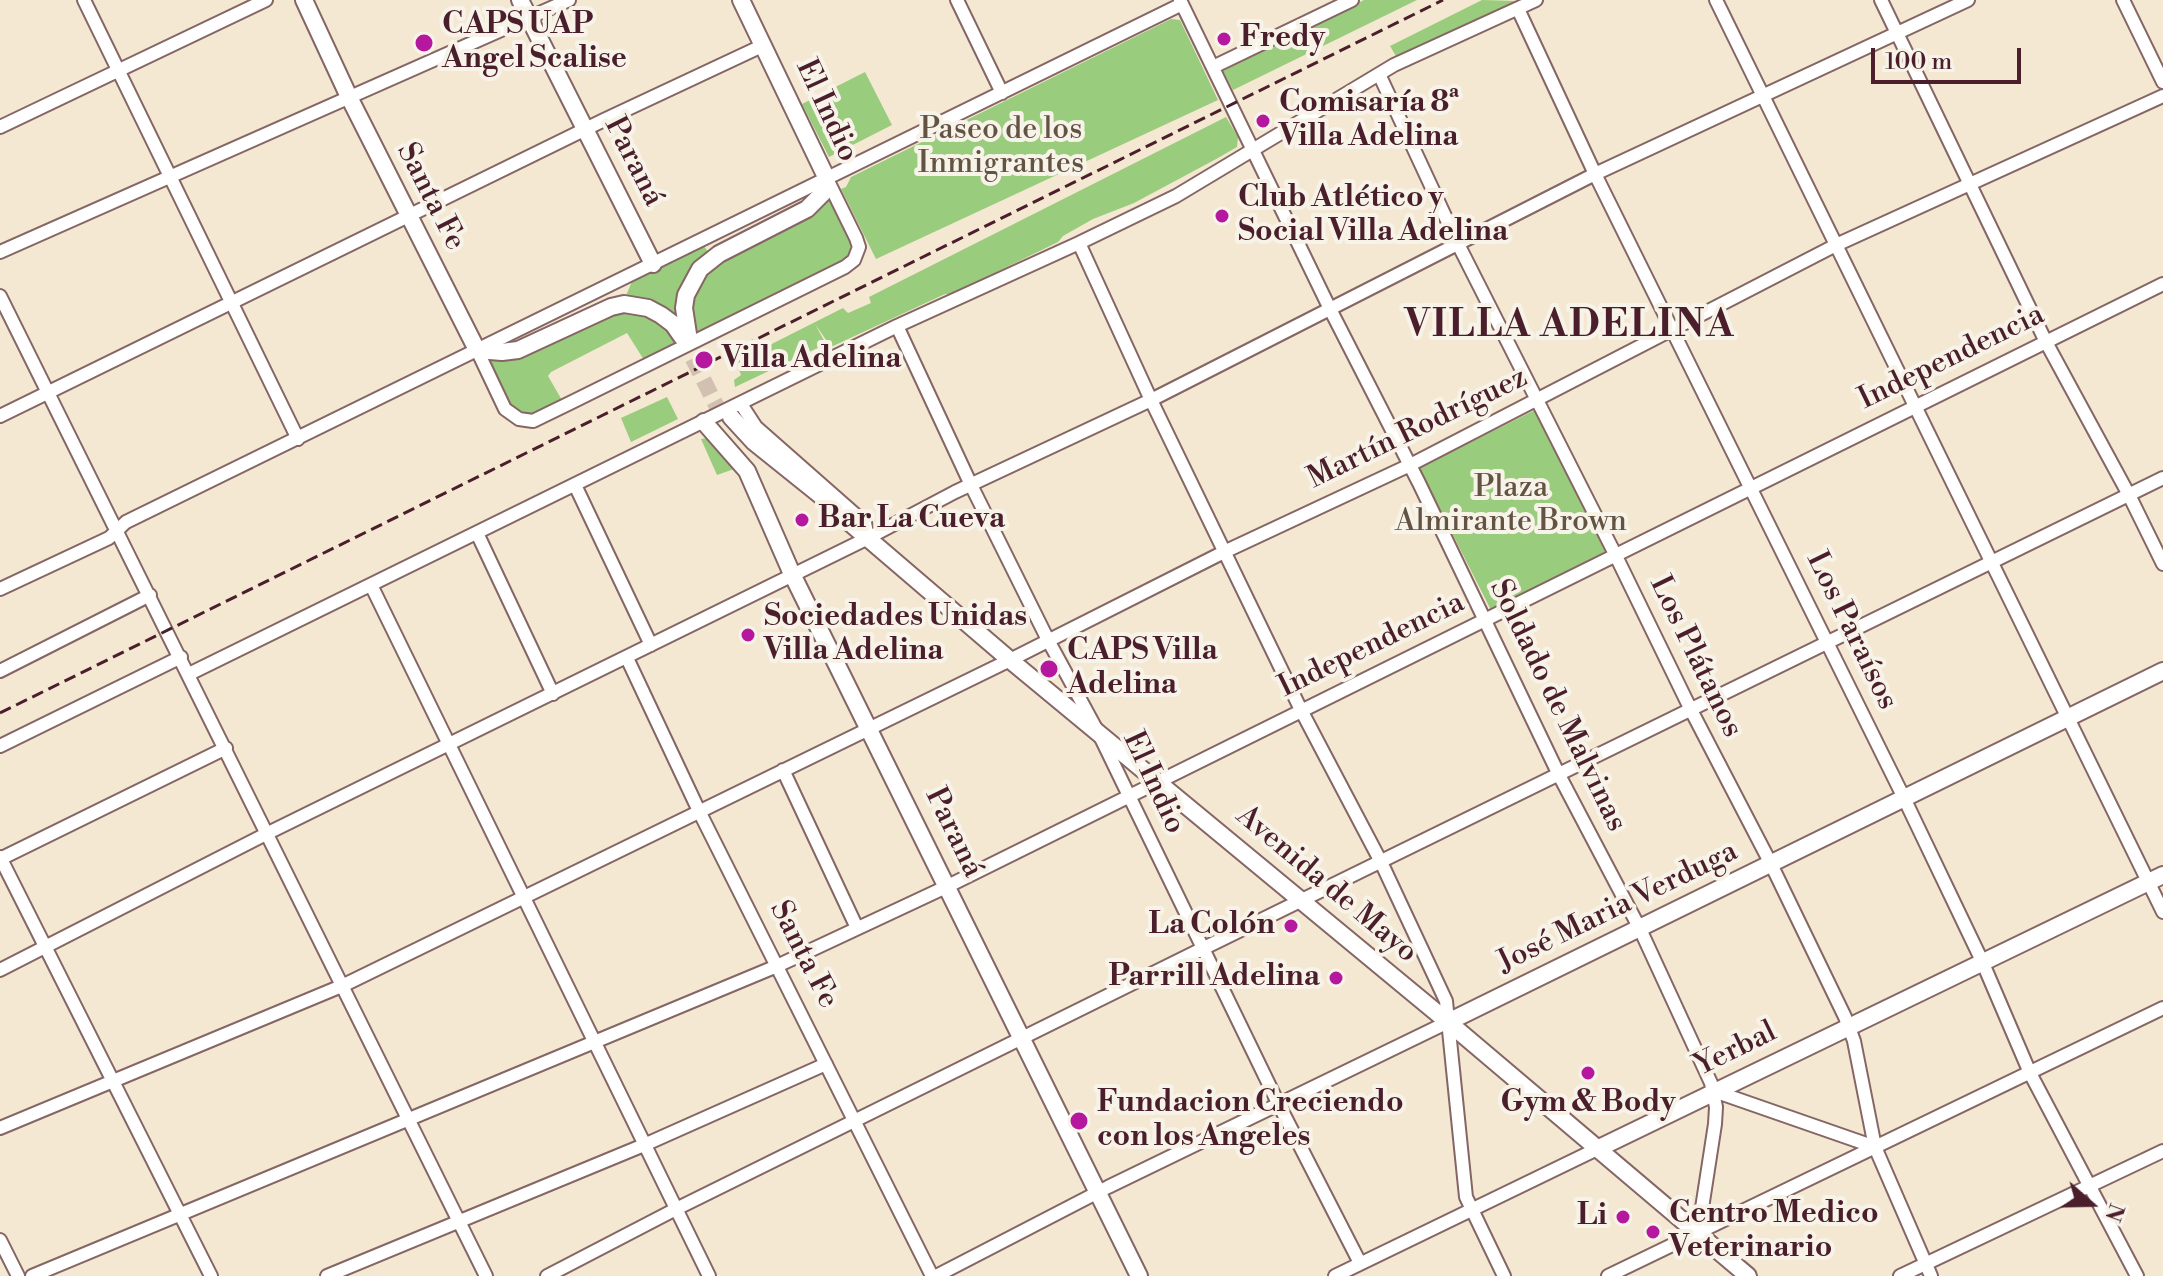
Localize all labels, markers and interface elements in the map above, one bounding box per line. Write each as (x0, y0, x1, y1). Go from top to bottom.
place label: CAPS UAP Angel Scalise (442, 8, 627, 78)
place label: Fredy (1240, 21, 1325, 57)
marker: Fredy (1215, 30, 1233, 48)
marker: CAPS UAP Angel Scalise (413, 32, 435, 54)
scale bar (1875, 32, 2025, 82)
text: 100 m (1885, 47, 1952, 77)
street label: El Indio (787, 54, 865, 168)
place label: Comisaría 8ª Villa Adelina (1279, 86, 1459, 156)
street label: Paraná (595, 111, 671, 213)
marker: Comisaría 8ª Villa Adelina (1254, 112, 1272, 130)
park label: Paseo de los Inmigrantes (918, 113, 1084, 184)
street label: Santa Fe (388, 137, 472, 257)
place label: Club Atlético y Social Villa Adelina (1238, 181, 1508, 252)
marker: Club Atlético y Social Villa Adelina (1213, 207, 1231, 225)
street label: Independencia (1853, 298, 2051, 418)
district label: VILLA ADELINA (1405, 304, 1735, 350)
place label: Villa Adelina (722, 342, 901, 378)
marker: Villa Adelina (693, 349, 715, 371)
street label: Martín Rodríguez (1302, 360, 1534, 498)
park label: Plaza Almirante Brown (1395, 471, 1627, 542)
place label: Bar La Cueva (818, 502, 1005, 538)
marker: Bar La Cueva (793, 511, 811, 529)
street label: Los Paraísos (1797, 546, 1905, 716)
street label: Los Plátanos (1641, 571, 1749, 743)
street label: Soldado de Malvinas (1480, 574, 1634, 838)
street label: Independencia (1273, 586, 1471, 706)
place label: Sociedades Unidas Villa Adelina (764, 600, 1027, 670)
marker: Sociedades Unidas Villa Adelina (739, 626, 757, 644)
place label: CAPS Villa Adelina (1067, 634, 1218, 704)
marker: CAPS Villa Adelina (1038, 658, 1060, 680)
street label: El Indio (1114, 726, 1192, 840)
street label: Paraná (916, 782, 990, 884)
street label: Avenida de Mayo (1228, 799, 1424, 971)
street label: José Maria Verduga (1492, 834, 1744, 982)
street label: Santa Fe (761, 895, 845, 1015)
place label: La Colón (1149, 908, 1275, 944)
marker: La Colón (1282, 917, 1300, 935)
place label: Parrill Adelina (1109, 960, 1320, 996)
marker: Parrill Adelina (1327, 969, 1345, 987)
street label: Yerbal (1689, 1015, 1783, 1085)
marker: Gym & Body (1579, 1064, 1597, 1082)
place label: Fundacion Creciendo con los Angeles (1097, 1086, 1404, 1156)
place label: Gym & Body (1501, 1086, 1675, 1122)
marker: Fundacion Creciendo con los Angeles (1068, 1110, 1090, 1132)
north arrow (2051, 1164, 2131, 1244)
place label: Centro Medico Veterinario (1669, 1197, 1879, 1268)
place label: Li (1577, 1199, 1607, 1235)
text: N (2098, 1200, 2130, 1225)
marker: Li (1614, 1208, 1632, 1226)
marker: Centro Medico Veterinario (1644, 1223, 1662, 1241)

